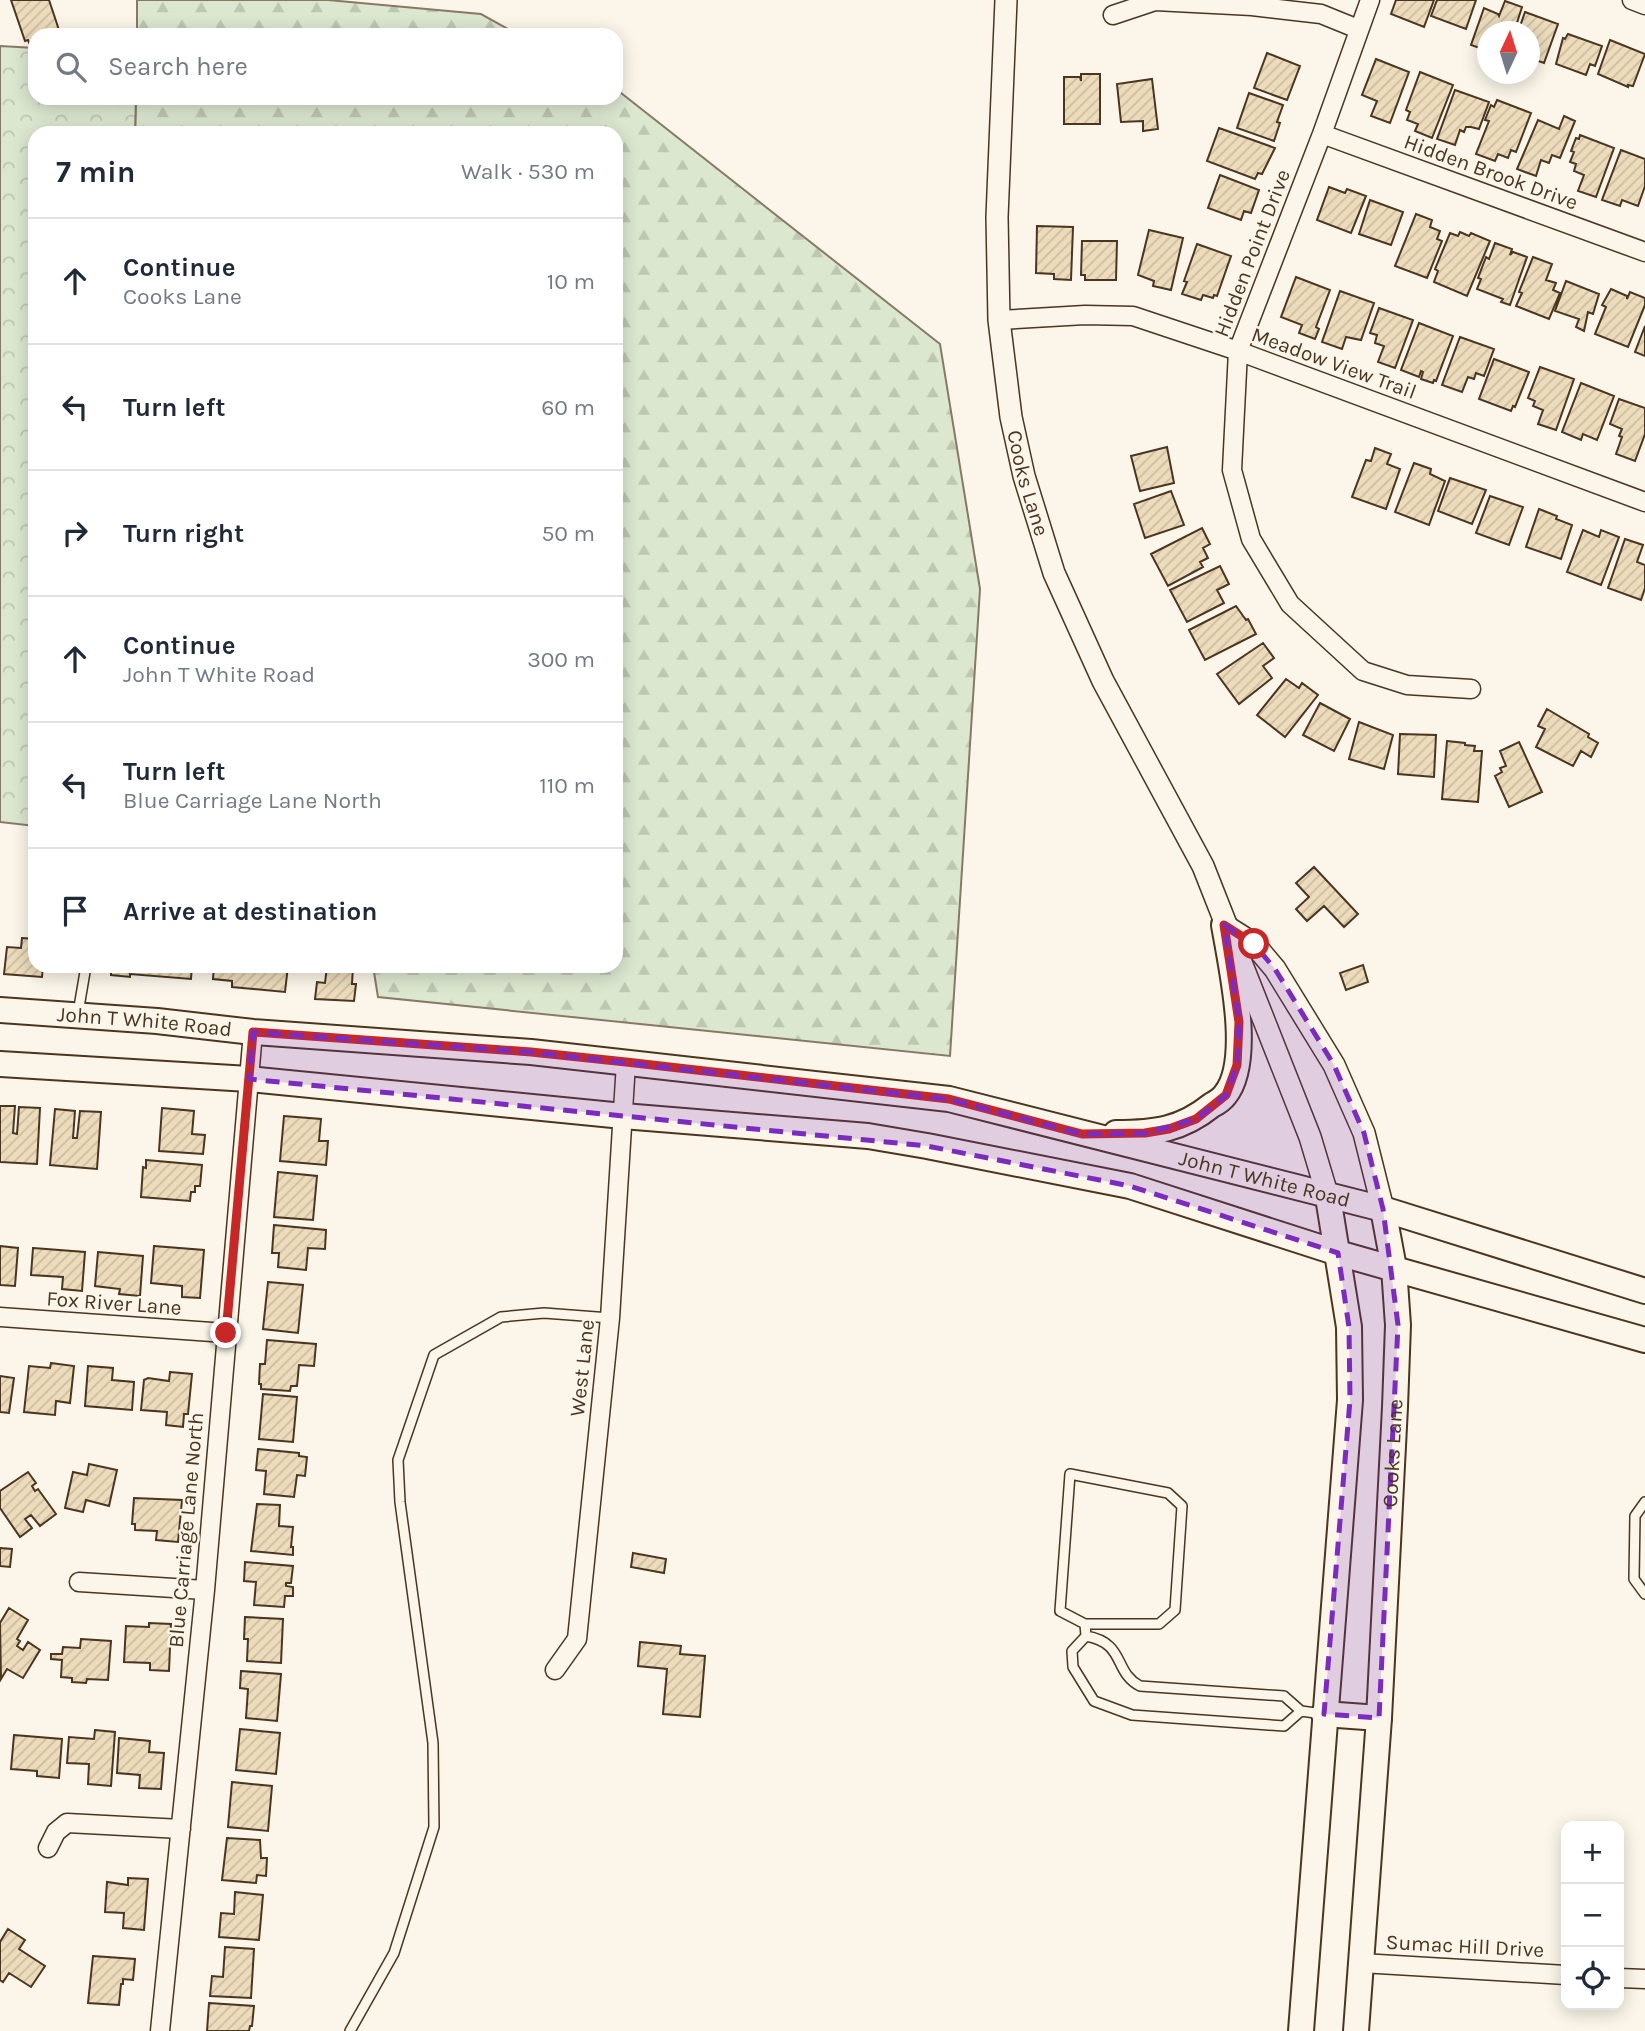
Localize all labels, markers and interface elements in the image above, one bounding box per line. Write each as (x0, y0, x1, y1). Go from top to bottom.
north arrow (1477, 21, 1540, 84)
search box (28, 28, 623, 105)
icon: search (52, 48, 90, 86)
text: Search here (108, 51, 248, 82)
street label: Hidden Brook Drive (1401, 129, 1581, 215)
text: 7 min (56, 154, 136, 190)
text: Walk · 530 m (461, 158, 595, 185)
street label: Hidden Point Drive (1209, 166, 1295, 340)
text: Continue (123, 252, 235, 283)
icon: ahead (56, 262, 94, 300)
text: 10 m (547, 268, 595, 295)
text: Cooks Lane (123, 283, 242, 310)
street label: Meadow View Trail (1248, 322, 1420, 404)
icon: left (56, 388, 94, 426)
text: Turn left (123, 392, 225, 423)
text: 60 m (541, 394, 595, 421)
street label: Cooks Lane (1002, 428, 1054, 539)
icon: right (56, 514, 94, 552)
text: Turn right (123, 518, 244, 549)
text: 50 m (541, 520, 595, 547)
text: Continue (123, 630, 235, 661)
icon: ahead (56, 640, 94, 678)
text: 300 m (527, 646, 595, 673)
text: John T White Road (123, 661, 315, 688)
text: Turn left (123, 756, 225, 787)
icon: left (56, 766, 94, 804)
text: 110 m (539, 772, 595, 799)
text: Blue Carriage Lane North (123, 787, 382, 814)
icon: arrive (56, 892, 94, 930)
text: Arrive at destination (123, 896, 377, 927)
route start (1238, 928, 1269, 959)
street label: John T White Road (56, 1002, 233, 1042)
street label: John T White Road (1177, 1146, 1353, 1212)
street label: Fox River Lane (46, 1286, 182, 1320)
route end (210, 1317, 241, 1348)
street label: West Lane (565, 1318, 599, 1418)
street label: Cooks Lane (1378, 1399, 1407, 1508)
street label: Blue Carriage Lane North (164, 1411, 208, 1649)
map controls (1561, 1821, 1624, 2010)
button: + (1561, 1821, 1624, 1884)
button: − (1561, 1884, 1624, 1947)
street label: Sumac Hill Drive (1385, 1930, 1545, 1962)
button: locate (1561, 1947, 1624, 2010)

